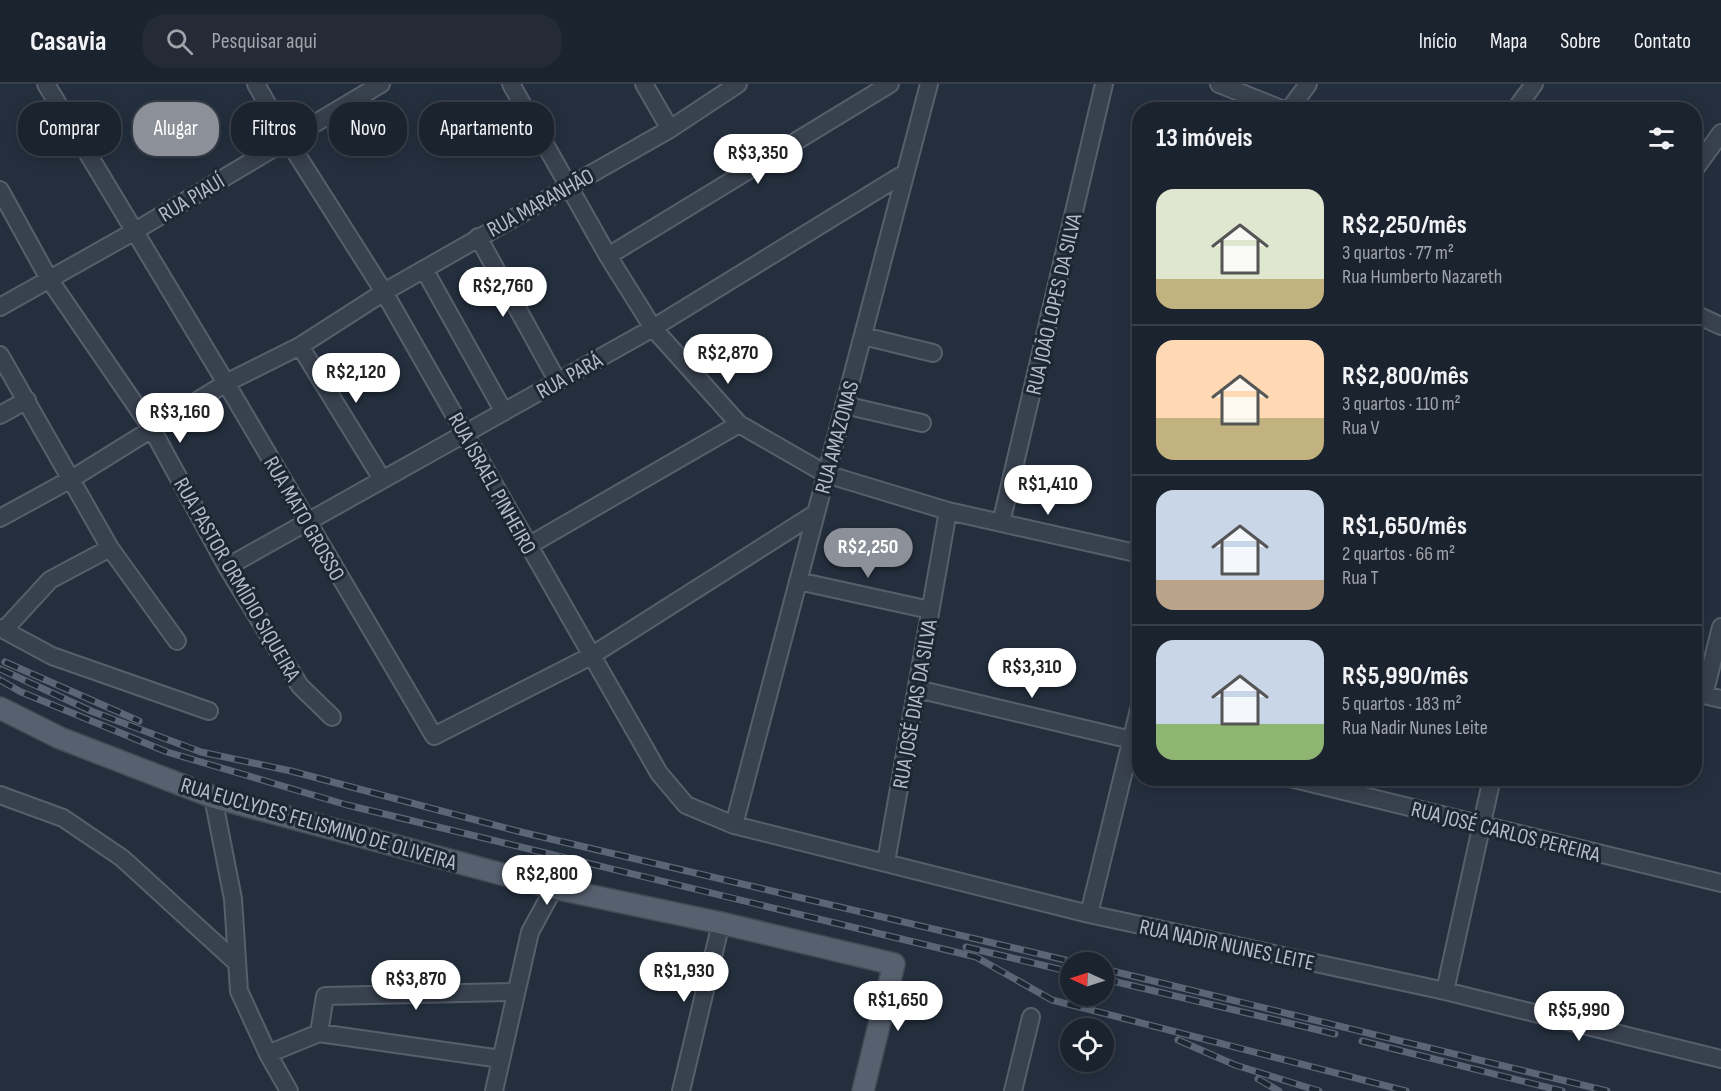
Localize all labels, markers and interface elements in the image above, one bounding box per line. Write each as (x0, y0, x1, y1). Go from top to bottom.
search box (142, 14, 562, 68)
text: Casavia (30, 25, 106, 58)
icon: search (163, 25, 196, 58)
text: Pesquisar aqui (211, 28, 317, 55)
text: Início (1419, 29, 1457, 54)
text: Mapa (1490, 29, 1527, 54)
text: Sobre (1560, 29, 1601, 54)
text: Contato (1634, 29, 1691, 54)
chip: Comprar (18, 102, 121, 156)
chip: Alugar (133, 102, 219, 156)
chip: Filtros (231, 102, 317, 156)
chip: Novo (329, 102, 407, 156)
chip: Apartamento (419, 102, 554, 156)
icon: filters (1645, 122, 1678, 155)
text: 13 imóveis (1156, 123, 1253, 154)
pin: R$3,350 (703, 134, 813, 185)
text: R$3,350 (728, 141, 788, 165)
street label: RUA MARANHÃO (483, 163, 599, 244)
street label: RUA PIAUÍ (154, 168, 230, 228)
street label: RUA JOÃO LOPES DA SILVA (1020, 210, 1089, 398)
text: R$2,250/mês (1342, 210, 1467, 241)
icon: home (1204, 213, 1276, 285)
text: 3 quartos · 77 m² (1342, 241, 1454, 265)
text: Rua Humberto Nazareth (1342, 265, 1502, 289)
pin: R$2,760 (448, 267, 558, 318)
text: R$2,760 (473, 274, 533, 298)
pin: R$2,870 (673, 334, 783, 385)
text: R$2,870 (697, 341, 759, 365)
street label: RUA PARÁ (532, 347, 608, 405)
pin: R$2,120 (301, 353, 411, 404)
text: R$2,120 (326, 360, 386, 384)
text: R$2,800/mês (1342, 361, 1469, 392)
icon: home (1204, 364, 1276, 436)
street label: RUA AMAZONAS (809, 378, 865, 497)
text: 3 quartos · 110 m² (1342, 392, 1461, 416)
pin: R$3,160 (125, 393, 235, 444)
text: R$3,160 (150, 400, 210, 424)
street label: RUA ISRAEL PINHEIRO (442, 408, 542, 559)
text: Rua V (1342, 416, 1379, 440)
street label: RUA MATO GROSSO (257, 452, 350, 586)
pin: R$1,410 (993, 465, 1103, 516)
text: R$1,410 (1018, 472, 1078, 496)
street label: RUA PASTOR ORMÍDIO SIQUEIRA (167, 473, 306, 687)
text: R$1,650/mês (1342, 511, 1467, 542)
icon: home (1204, 514, 1276, 586)
pin: R$2,250 (813, 528, 923, 579)
text: R$2,250 (838, 535, 898, 559)
text: 2 quartos · 66 m² (1342, 542, 1455, 566)
text: Rua T (1342, 566, 1379, 590)
street label: RUA JOSÉ DIAS DA SILVA (887, 617, 944, 791)
pin: R$3,310 (977, 648, 1087, 699)
text: R$3,310 (1002, 655, 1062, 679)
text: R$5,990/mês (1342, 661, 1469, 692)
icon: home (1204, 664, 1276, 736)
text: 5 quartos · 183 m² (1342, 692, 1462, 716)
text: Rua Nadir Nunes Leite (1342, 716, 1488, 740)
street label: RUA EUCLYDES FELISMINO DE OLIVEIRA (178, 772, 460, 877)
street label: RUA JOSÉ CARLOS PEREIRA (1408, 796, 1604, 869)
pin: R$2,800 (492, 855, 602, 906)
text: R$2,800 (516, 862, 578, 886)
street label: RUA NADIR NUNES LEITE (1137, 914, 1317, 977)
pin: R$1,930 (629, 952, 739, 1003)
north arrow (1060, 952, 1114, 1006)
map controls (1060, 952, 1114, 1072)
text: R$1,930 (654, 959, 714, 983)
pin: R$3,870 (361, 960, 471, 1011)
text: R$3,870 (385, 967, 447, 991)
pin: R$1,650 (843, 981, 953, 1032)
text: R$1,650 (868, 988, 928, 1012)
pin: R$5,990 (1524, 991, 1634, 1042)
text: R$5,990 (1548, 998, 1610, 1022)
button: locate (1060, 1018, 1114, 1072)

